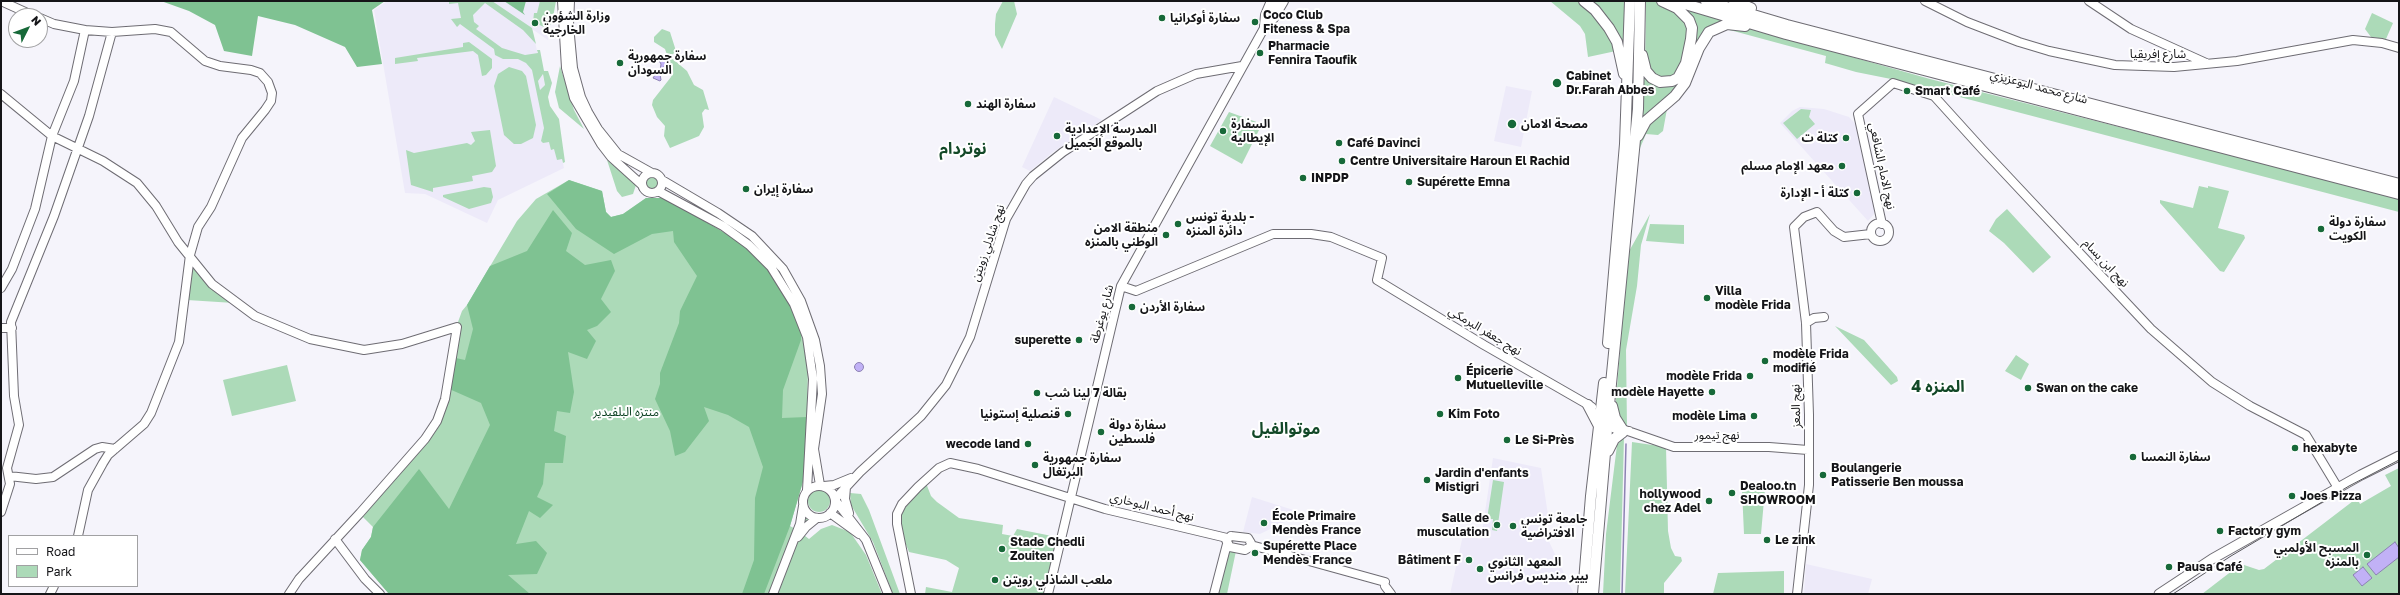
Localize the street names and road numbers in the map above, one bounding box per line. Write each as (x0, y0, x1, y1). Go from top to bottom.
street label: شارع إفريقيا (2130, 47, 2186, 61)
street label: شارع محمد البوعزيزي (1989, 67, 2089, 107)
street label: نهج الامام الشافعي (1866, 121, 1898, 211)
street label: نهج شادلي زويتن (968, 203, 1008, 283)
street label: نهج ابن بسام (2080, 236, 2132, 290)
street label: شارع يوغرطة (1087, 283, 1117, 345)
street label: نهج جعفر البرمكي (1446, 304, 1524, 358)
street label: نهج المعز (1788, 384, 1804, 428)
street label: نهج تيمور (1694, 428, 1740, 442)
street label: نهج أحمد البوخاري (1108, 490, 1196, 524)

